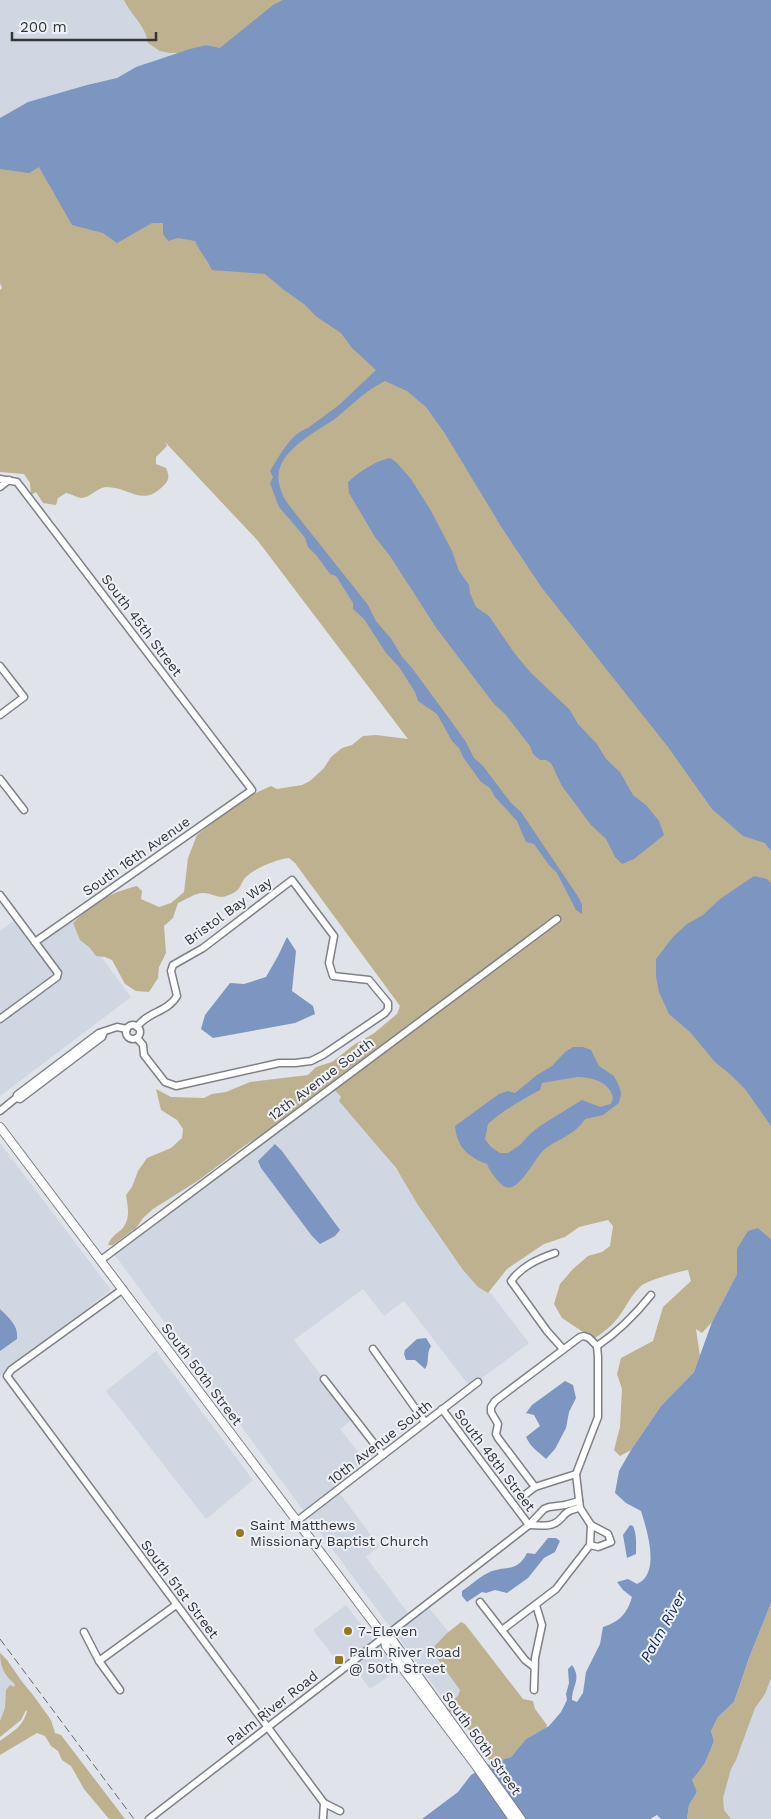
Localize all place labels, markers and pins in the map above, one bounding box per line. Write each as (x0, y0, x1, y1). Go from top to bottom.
place label: Saint Matthews Missionary Baptist Church (250, 1517, 429, 1549)
marker: Saint Matthews Missionary Baptist Church (234, 1527, 246, 1539)
place label: 7-Eleven (358, 1623, 417, 1639)
marker: 7-Eleven (342, 1625, 354, 1637)
place label: Palm River Road @ 50th Street (349, 1644, 461, 1676)
marker: Palm River Road @ 50th Street (333, 1654, 345, 1666)

